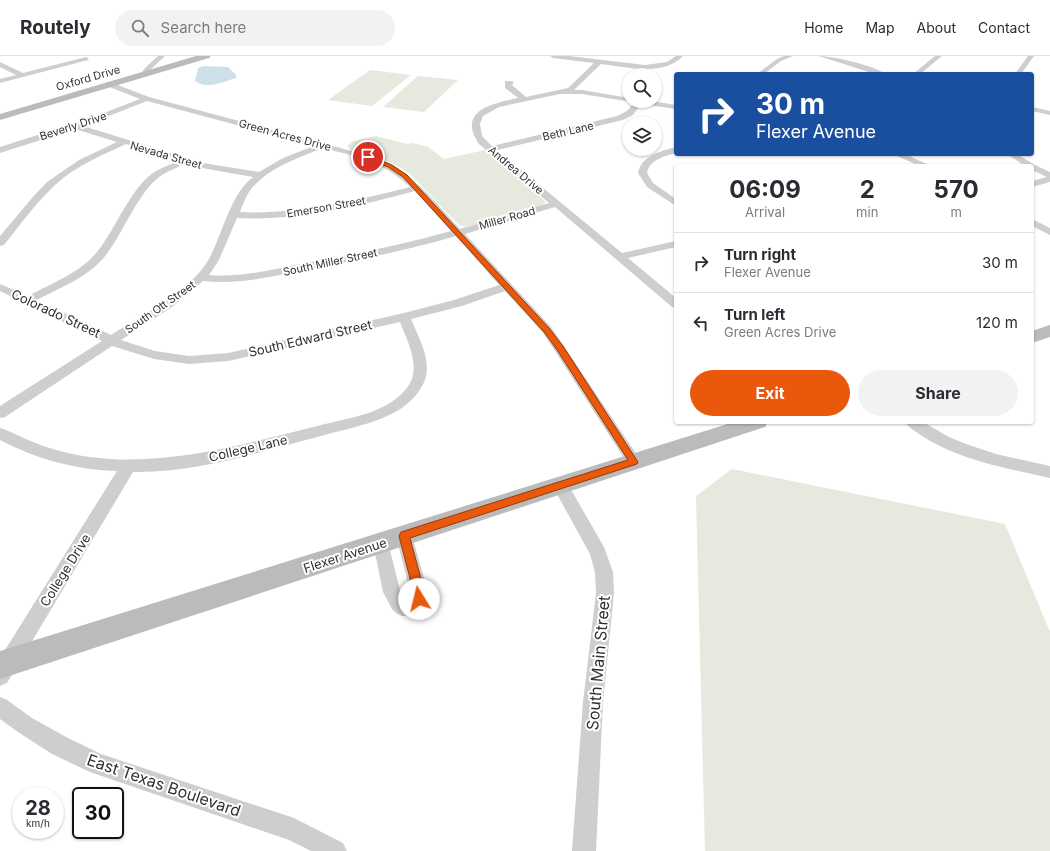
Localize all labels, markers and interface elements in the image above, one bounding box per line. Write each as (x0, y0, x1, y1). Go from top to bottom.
search box (115, 10, 395, 46)
text: Routely (20, 16, 91, 39)
icon: search (129, 17, 151, 39)
text: Search here (161, 18, 246, 37)
text: Home (804, 19, 843, 36)
text: Map (865, 19, 895, 36)
text: About (917, 19, 956, 36)
text: Contact (978, 19, 1030, 36)
street label: Oxford Drive (54, 62, 122, 94)
map controls (622, 68, 662, 156)
button: search (622, 68, 662, 108)
text: 30 m (756, 87, 825, 121)
icon: right (690, 88, 742, 140)
street label: Beverly Drive (38, 109, 108, 143)
street label: Green Acres Drive (237, 116, 333, 154)
button: layers (622, 116, 662, 156)
street label: Beth Lane (541, 118, 595, 144)
text: Flexer Avenue (756, 121, 876, 142)
street label: Nevada Street (129, 138, 204, 172)
pin (351, 140, 385, 174)
street label: Andrea Drive (486, 143, 546, 197)
icon: arrive (357, 146, 379, 168)
text: 06:09 (729, 175, 801, 204)
text: 2 (860, 175, 875, 204)
text: 570 (934, 175, 979, 204)
street label: Emerson Street (285, 193, 367, 221)
street label: Miller Road (477, 203, 537, 233)
text: Arrival (745, 204, 785, 220)
text: min (856, 204, 878, 220)
text: m (950, 204, 962, 220)
street label: South Miller Street (282, 245, 379, 279)
text: Turn right (724, 245, 796, 264)
icon: right (690, 252, 712, 274)
text: 30 m (982, 253, 1018, 272)
text: Flexer Avenue (724, 264, 811, 280)
street label: South Ott Street (122, 277, 198, 336)
street label: Colorado Street (9, 285, 103, 341)
text: Turn left (724, 305, 785, 324)
icon: left (690, 312, 712, 334)
text: 120 m (976, 313, 1018, 332)
street label: South Edward Street (247, 316, 373, 360)
text: Green Acres Drive (724, 324, 836, 340)
button: Exit (690, 370, 850, 416)
button: Share (858, 370, 1018, 416)
street label: College Lane (207, 431, 289, 465)
street label: College Drive (36, 531, 94, 609)
street label: Flexer Avenue (301, 534, 389, 576)
position arrow (398, 578, 440, 620)
street label: South Main Street (582, 595, 614, 731)
street label: East Texas Boulevard (84, 749, 244, 821)
speed limit sign: 30 (72, 787, 124, 839)
text: 28 (25, 796, 51, 820)
text: km/h (26, 817, 50, 829)

